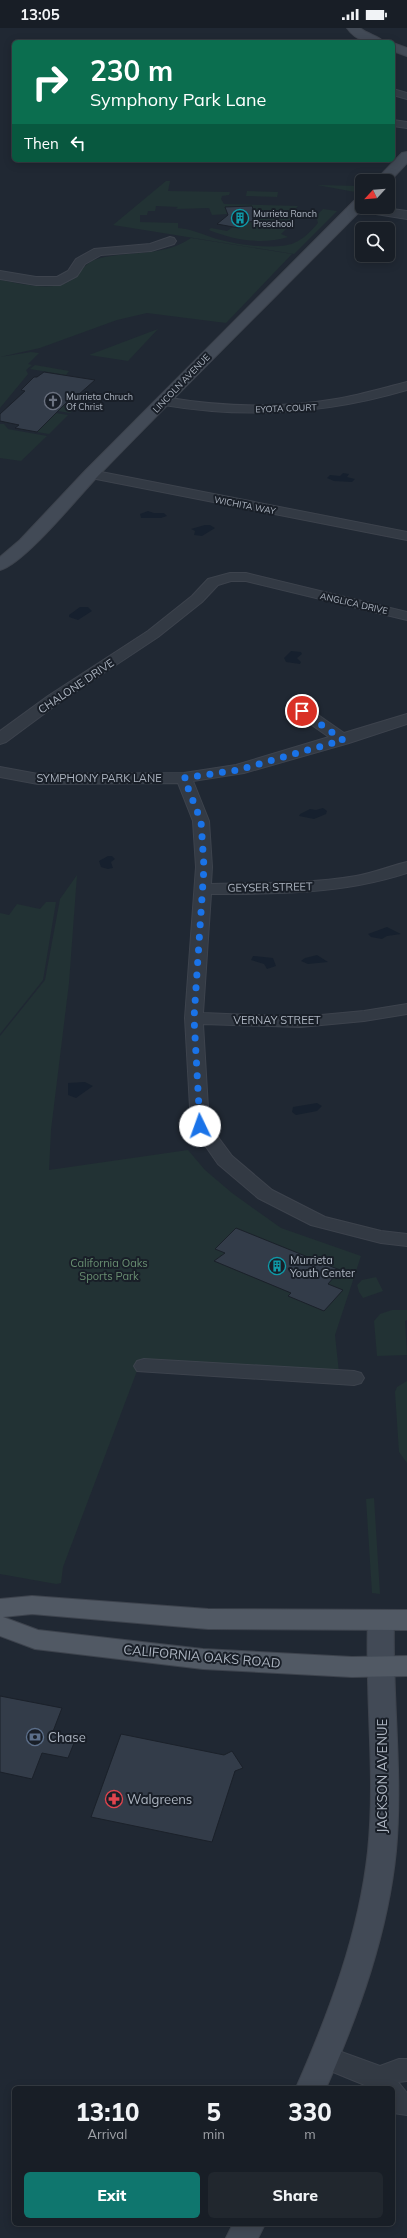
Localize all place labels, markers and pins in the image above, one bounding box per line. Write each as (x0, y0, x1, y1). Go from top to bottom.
building icon: Murrieta Ranch Preschool (230, 208, 250, 228)
place label: Murrieta Ranch Preschool (253, 208, 317, 229)
church icon: Murrieta Chruch Of Christ (43, 391, 63, 411)
place label: Murrieta Chruch Of Christ (66, 391, 133, 412)
pin (285, 694, 319, 728)
place label: Murrieta Youth Center (289, 1253, 355, 1280)
building icon: Murrieta Youth Center (267, 1256, 287, 1276)
bank icon: Chase (25, 1727, 45, 1747)
place label: Chase (48, 1729, 86, 1745)
pharmacy icon: Walgreens (104, 1789, 124, 1809)
place label: Walgreens (127, 1791, 192, 1807)

